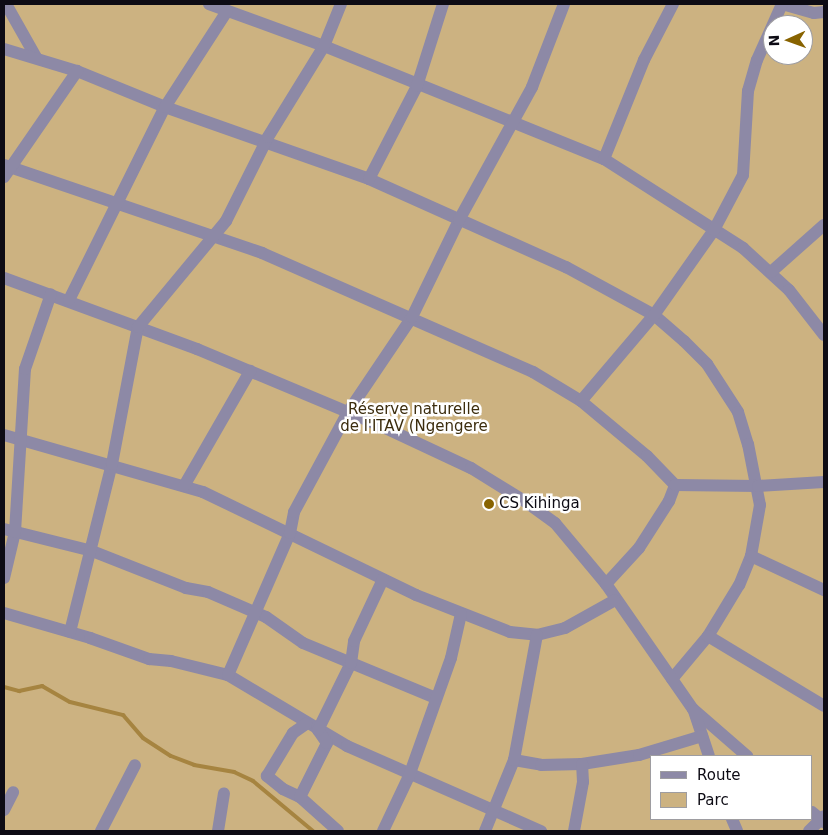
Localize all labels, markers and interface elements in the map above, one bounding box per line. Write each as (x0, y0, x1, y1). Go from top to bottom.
north arrow (763, 15, 813, 65)
text: N (766, 34, 782, 47)
park label: Réserve naturelle de l'ITAV (Ngengere (340, 400, 488, 435)
place label: CS Kihinga (499, 495, 580, 513)
marker: CS Kihinga (483, 498, 495, 510)
legend (650, 755, 813, 820)
text: Route (697, 766, 741, 784)
text: Parc (697, 791, 729, 809)

